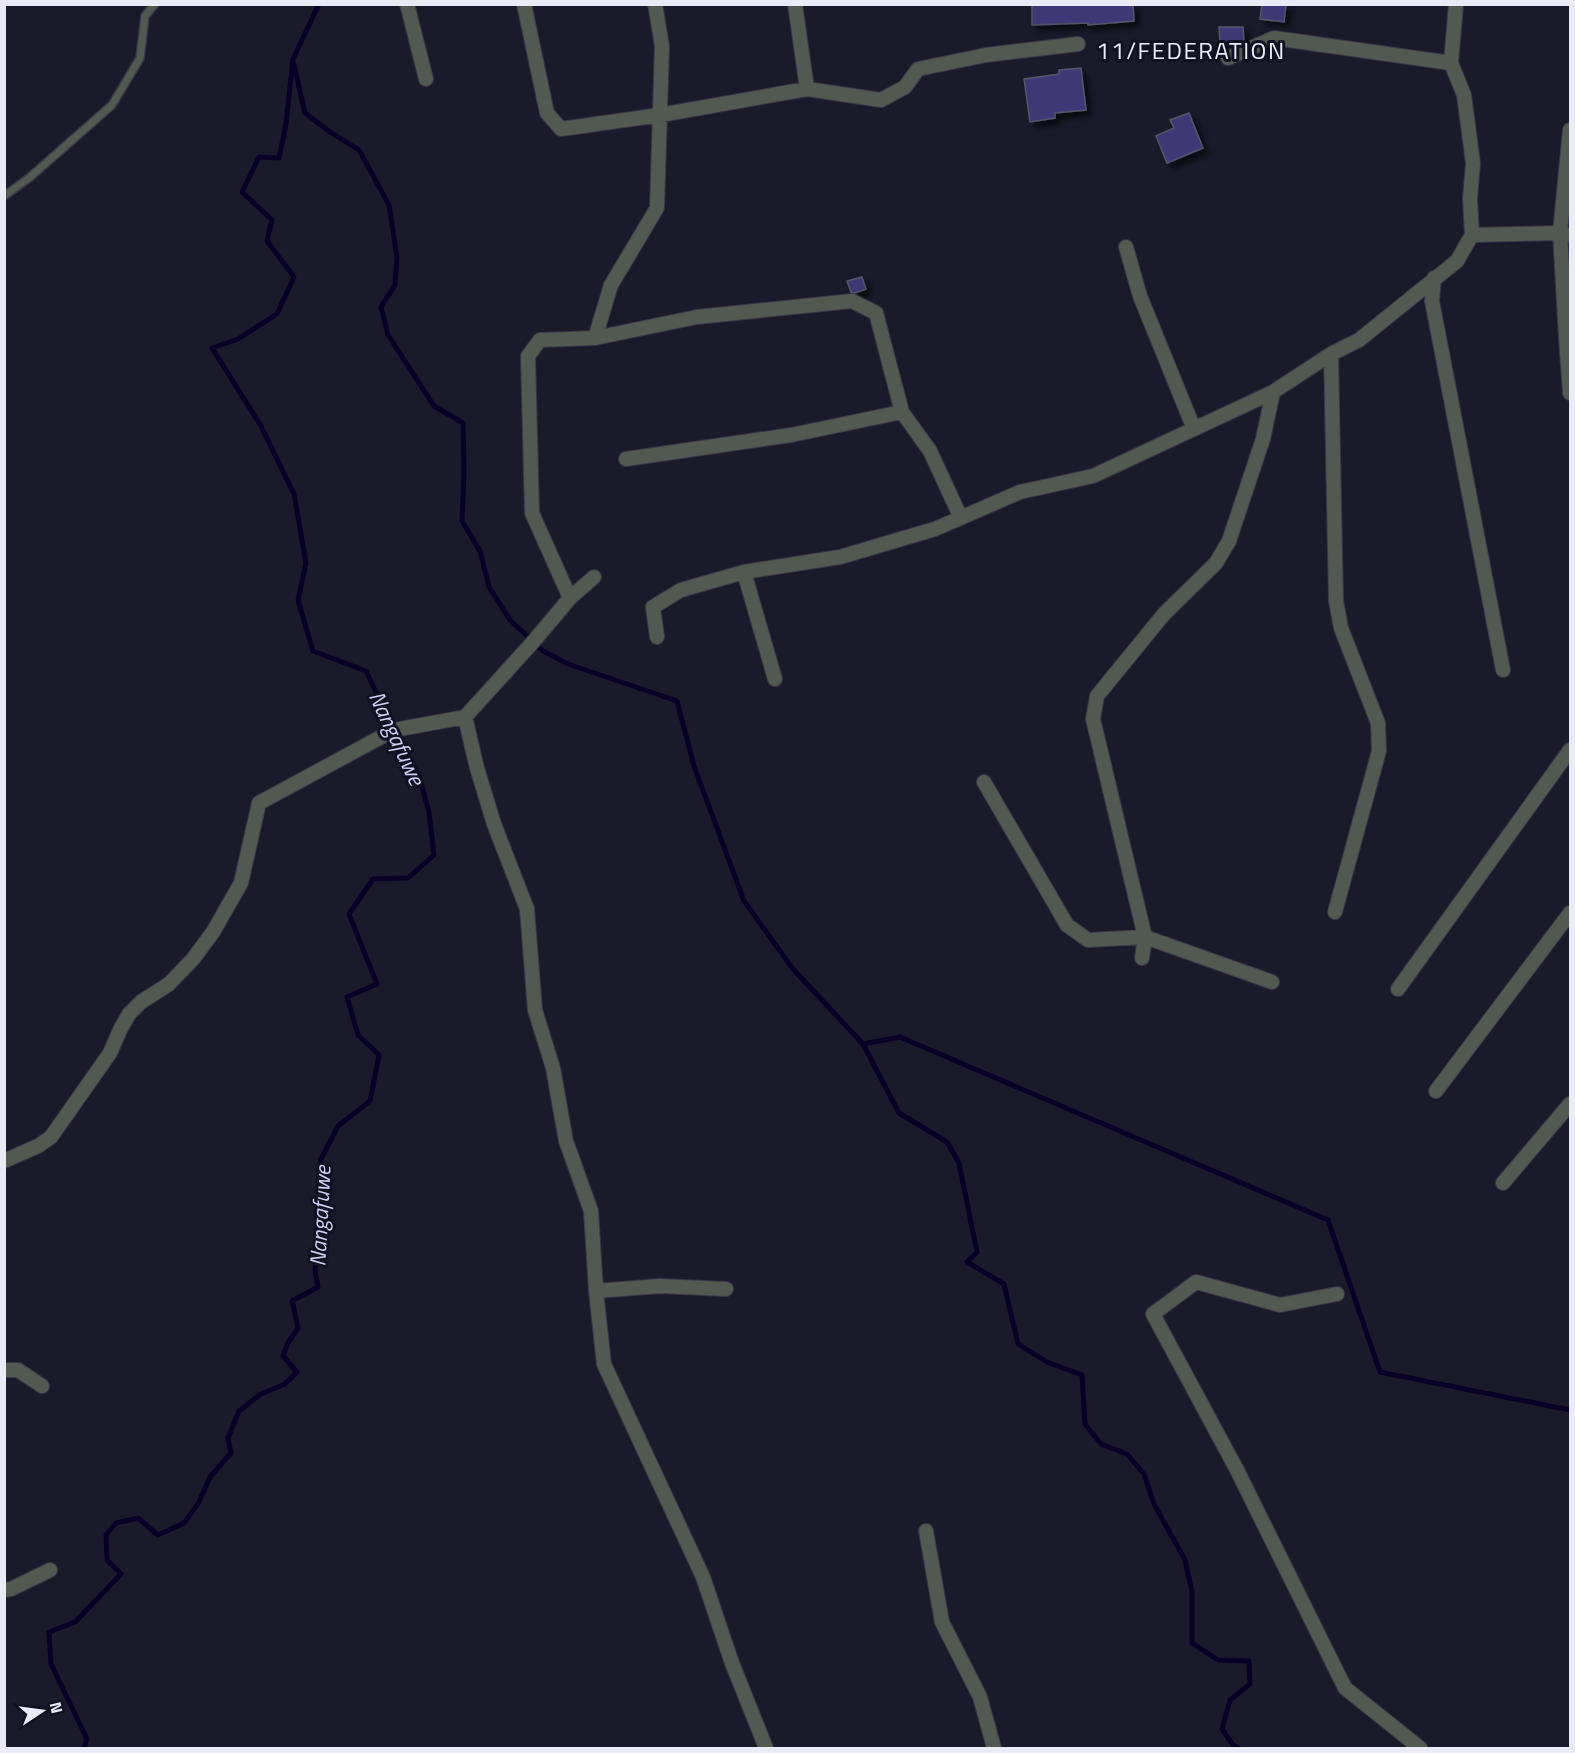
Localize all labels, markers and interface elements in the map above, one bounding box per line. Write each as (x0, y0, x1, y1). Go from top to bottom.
district label: 11/FEDERATION (1096, 32, 1286, 68)
water label: Nangafuwe (360, 685, 434, 793)
water label: Nangafuwe (300, 1163, 340, 1267)
north arrow (12, 1681, 72, 1741)
text: N (44, 1700, 70, 1716)

